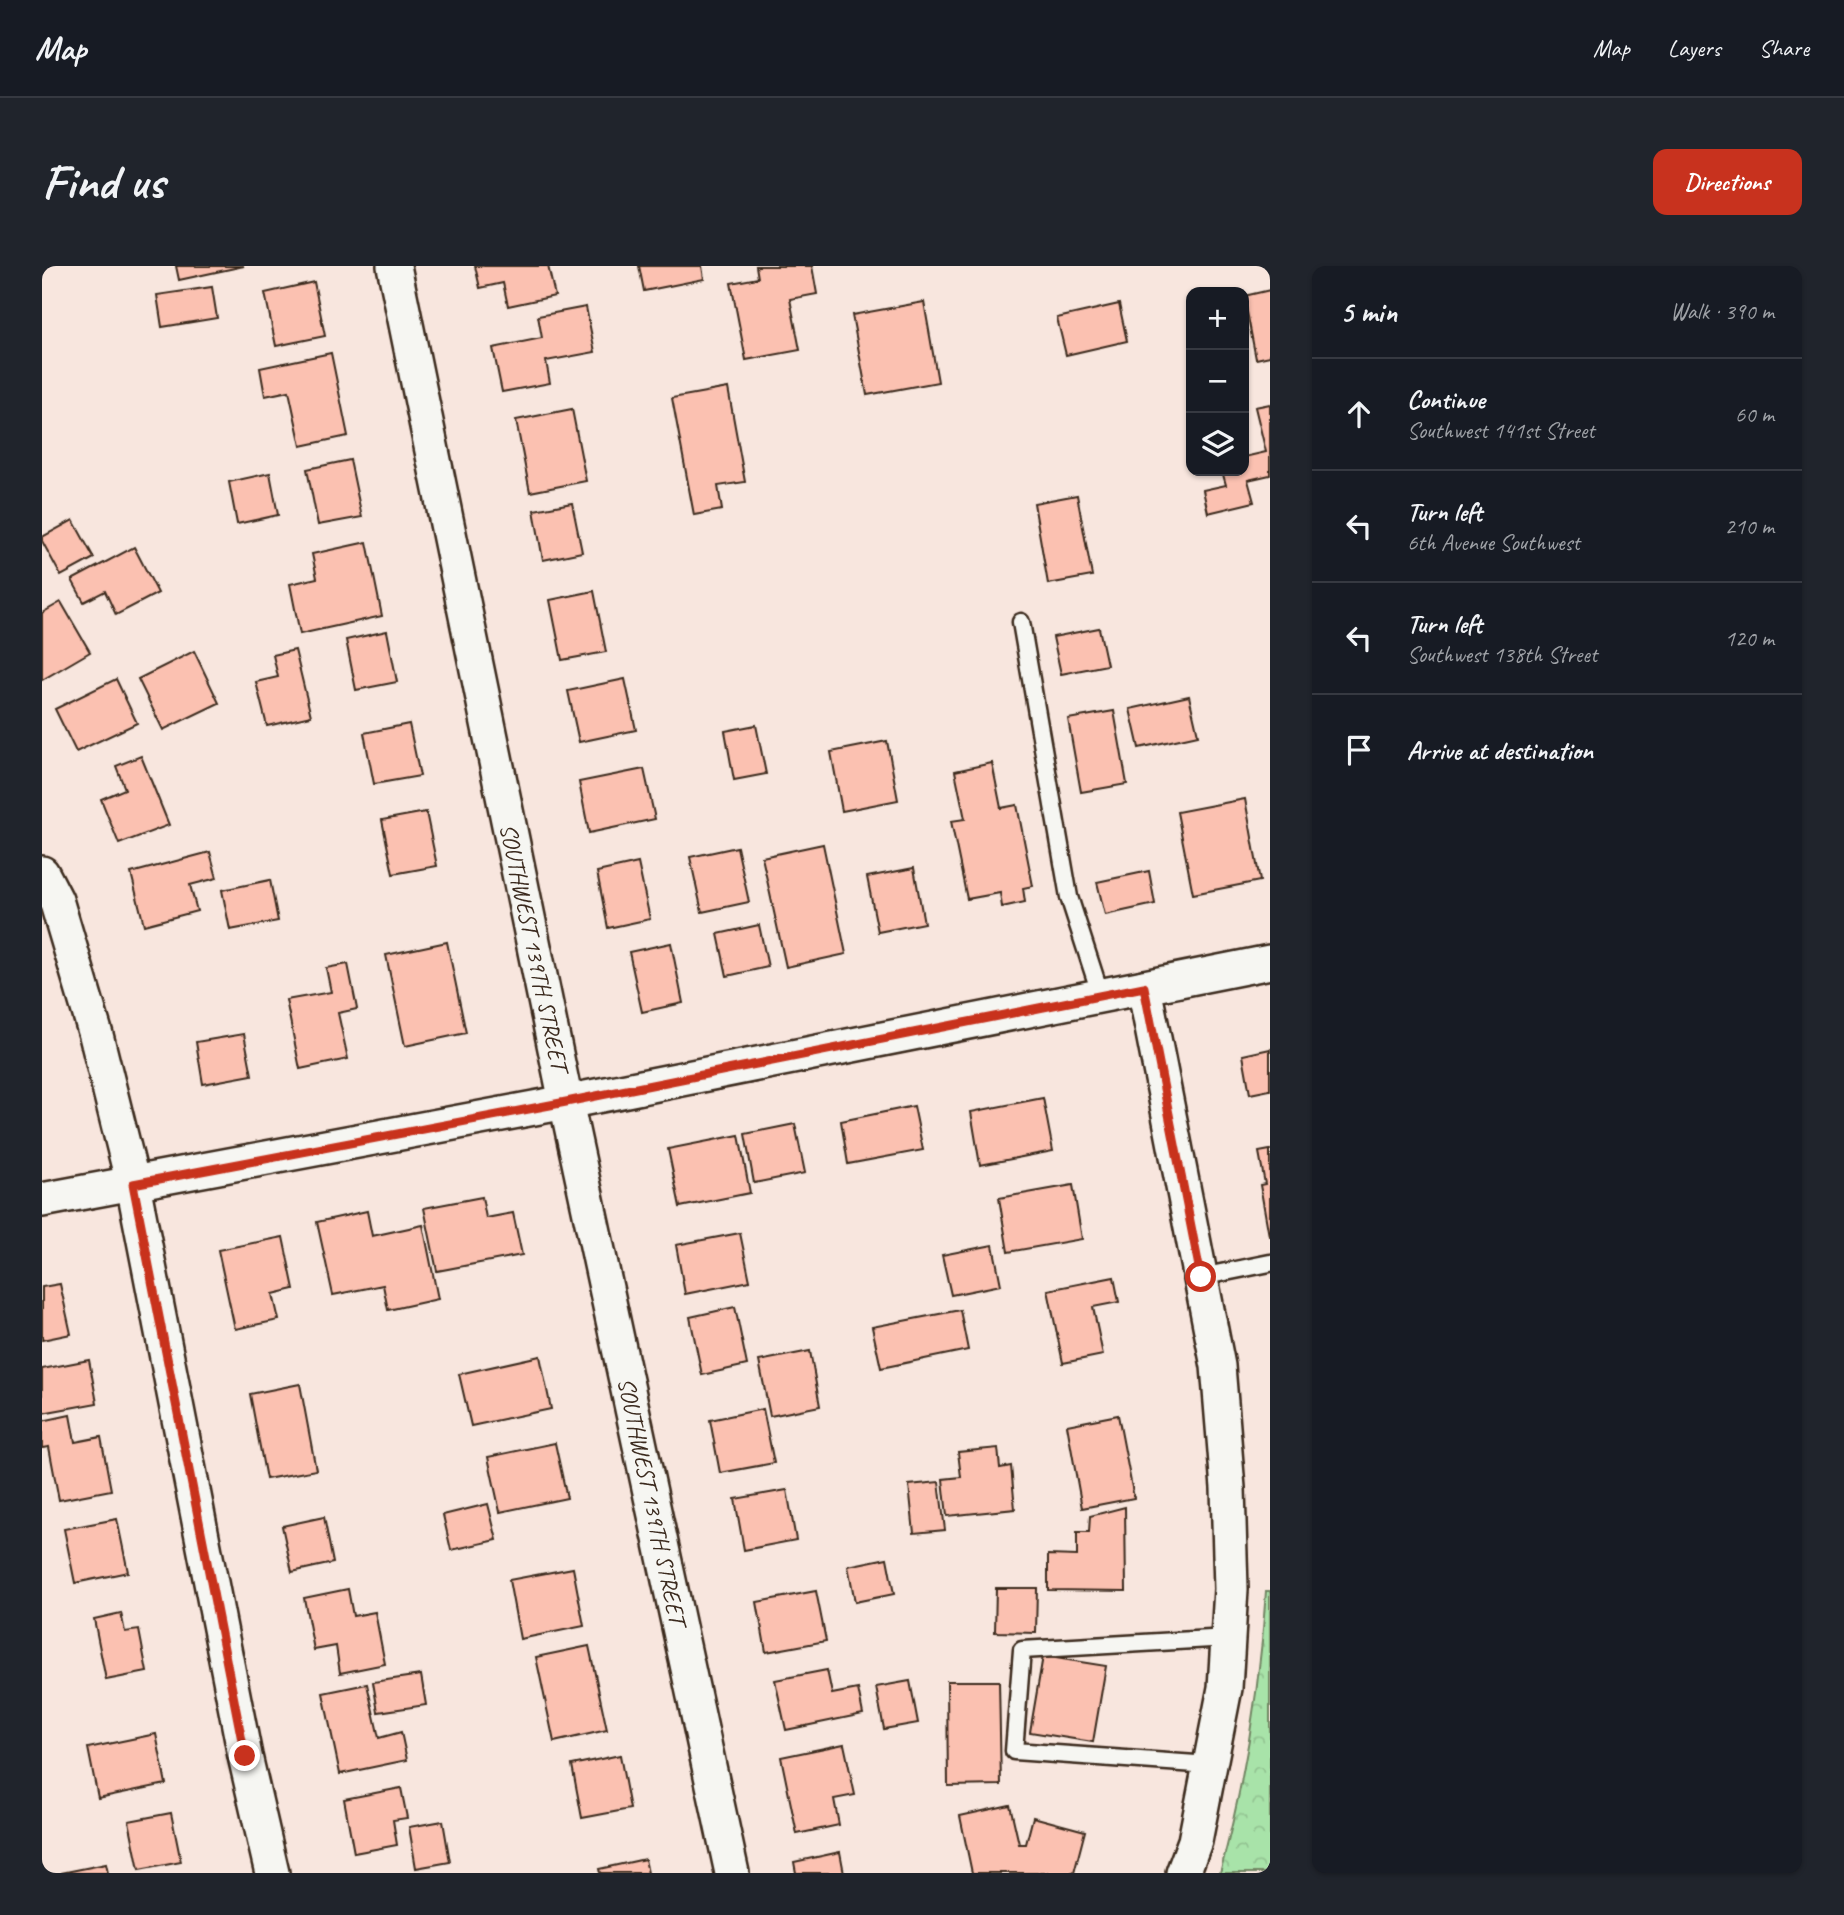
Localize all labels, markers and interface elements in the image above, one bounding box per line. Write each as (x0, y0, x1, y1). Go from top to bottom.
text: Map (35, 27, 86, 69)
text: Map (1593, 33, 1630, 63)
text: Layers (1668, 33, 1721, 63)
text: Share (1759, 33, 1809, 63)
button: Directions (1653, 149, 1802, 215)
text: Find us (42, 151, 164, 213)
map controls (1186, 287, 1249, 476)
button: + (1186, 287, 1249, 350)
text: 5 min (1340, 293, 1397, 331)
text: Walk · 390 m (1670, 297, 1774, 326)
button: − (1186, 350, 1249, 413)
text: Continue (1407, 383, 1485, 416)
icon: ahead (1340, 395, 1378, 433)
text: 60 m (1735, 400, 1774, 429)
button: layers (1186, 413, 1249, 476)
text: Southwest 141st Street (1407, 416, 1595, 445)
text: Turn left (1407, 495, 1482, 528)
icon: left (1340, 507, 1378, 545)
text: 210 m (1725, 512, 1774, 541)
text: 6th Avenue Southwest (1407, 528, 1580, 557)
text: Turn left (1407, 607, 1482, 640)
icon: left (1340, 619, 1378, 657)
text: 120 m (1725, 624, 1774, 653)
text: Southwest 138th Street (1407, 640, 1597, 669)
icon: arrive (1340, 731, 1378, 769)
text: Arrive at destination (1407, 734, 1593, 767)
street label: SOUTHWEST 139TH STREET (493, 821, 576, 1079)
route start (1185, 1261, 1216, 1292)
street label: SOUTHWEST 139TH STREET (611, 1375, 694, 1633)
route end (229, 1740, 260, 1771)

